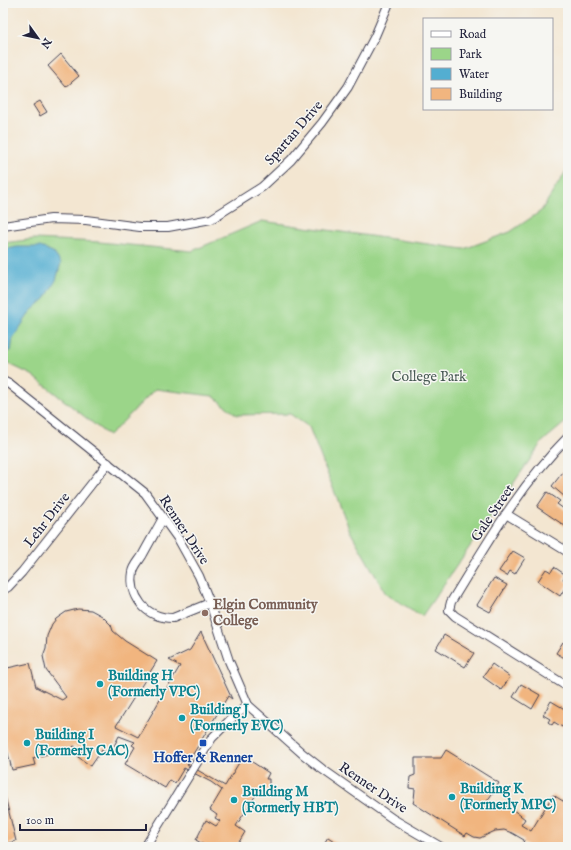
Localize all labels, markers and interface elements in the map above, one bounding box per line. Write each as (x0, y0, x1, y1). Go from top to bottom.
north arrow (18, 18, 58, 58)
legend (423, 18, 553, 110)
text: Road (459, 27, 487, 42)
text: N (37, 34, 55, 51)
text: Park (459, 47, 482, 62)
text: Water (459, 67, 490, 82)
text: Building (459, 87, 503, 102)
street label: Spartan Drive (261, 97, 327, 169)
park label: College Park (391, 368, 467, 386)
street label: Gale Street (467, 481, 519, 545)
street label: Lehr Drive (20, 488, 74, 551)
street label: Renner Drive (155, 492, 213, 569)
place label: Elgin Community College (213, 596, 319, 630)
marker: Elgin Community College (200, 608, 210, 618)
place label: Building H (Formerly VPC) (108, 667, 200, 701)
marker: Building H (Formerly VPC) (95, 679, 105, 689)
place label: Building J (Formerly EVC) (190, 701, 284, 735)
marker: Building J (Formerly EVC) (177, 713, 187, 723)
place label: Building I (Formerly CAC) (35, 726, 129, 760)
marker: Building I (Formerly CAC) (22, 738, 32, 748)
marker: Hoffer & Renner (198, 738, 208, 748)
place label: Hoffer & Renner (153, 749, 254, 767)
street label: Renner Drive (335, 758, 411, 818)
place label: Building K (Formerly MPC) (460, 780, 556, 814)
place label: Building M (Formerly HBT) (242, 783, 339, 817)
marker: Building K (Formerly MPC) (447, 792, 457, 802)
marker: Building M (Formerly HBT) (229, 795, 239, 805)
scale bar (20, 806, 146, 832)
text: 100 m (26, 813, 54, 828)

